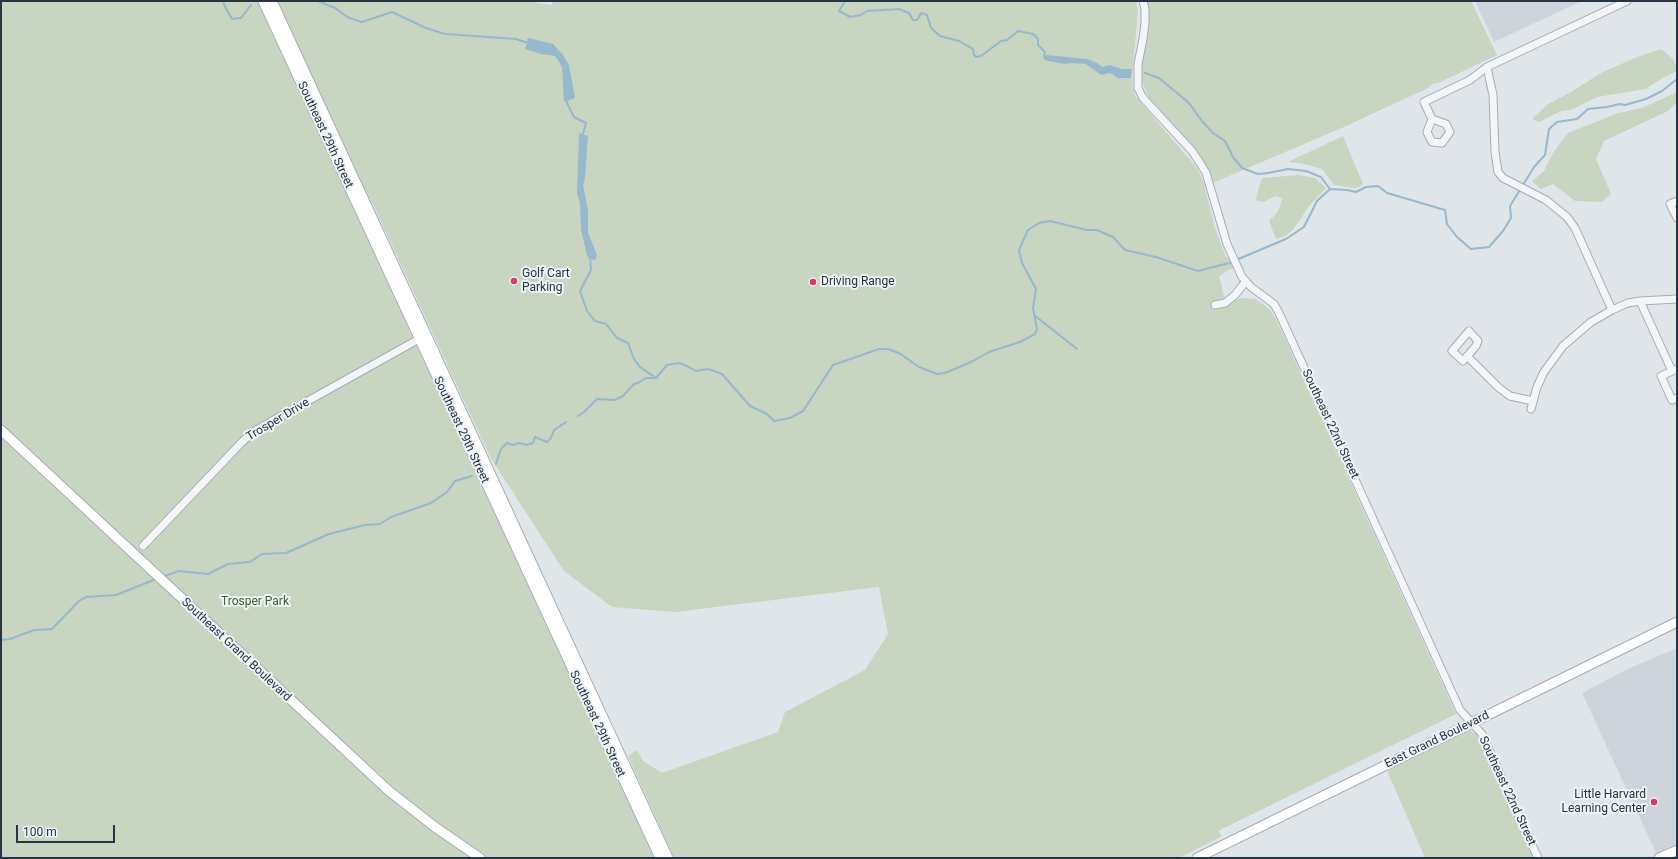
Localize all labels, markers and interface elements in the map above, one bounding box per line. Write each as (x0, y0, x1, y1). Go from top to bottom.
street label: Southeast 29th Street (294, 79, 356, 191)
place label: Golf Cart Parking (522, 267, 570, 295)
place label: Driving Range (821, 275, 895, 289)
marker: Golf Cart Parking (509, 276, 519, 286)
marker: Driving Range (808, 277, 818, 287)
street label: Southeast 22nd Street (1298, 367, 1362, 481)
street label: Southeast 29th Street (430, 374, 492, 486)
street label: Trosper Drive (244, 396, 312, 444)
street label: Southeast Grand Boulevard (178, 595, 294, 705)
park label: Trosper Park (221, 595, 289, 609)
street label: Southeast 29th Street (566, 668, 628, 780)
street label: East Grand Boulevard (1382, 708, 1492, 772)
street label: Southeast 22nd Street (1475, 734, 1539, 848)
place label: Little Harvard Learning Center (1562, 788, 1646, 816)
marker: Little Harvard Learning Center (1649, 797, 1659, 807)
scale bar (18, 817, 117, 843)
text: 100 m (23, 825, 57, 839)

